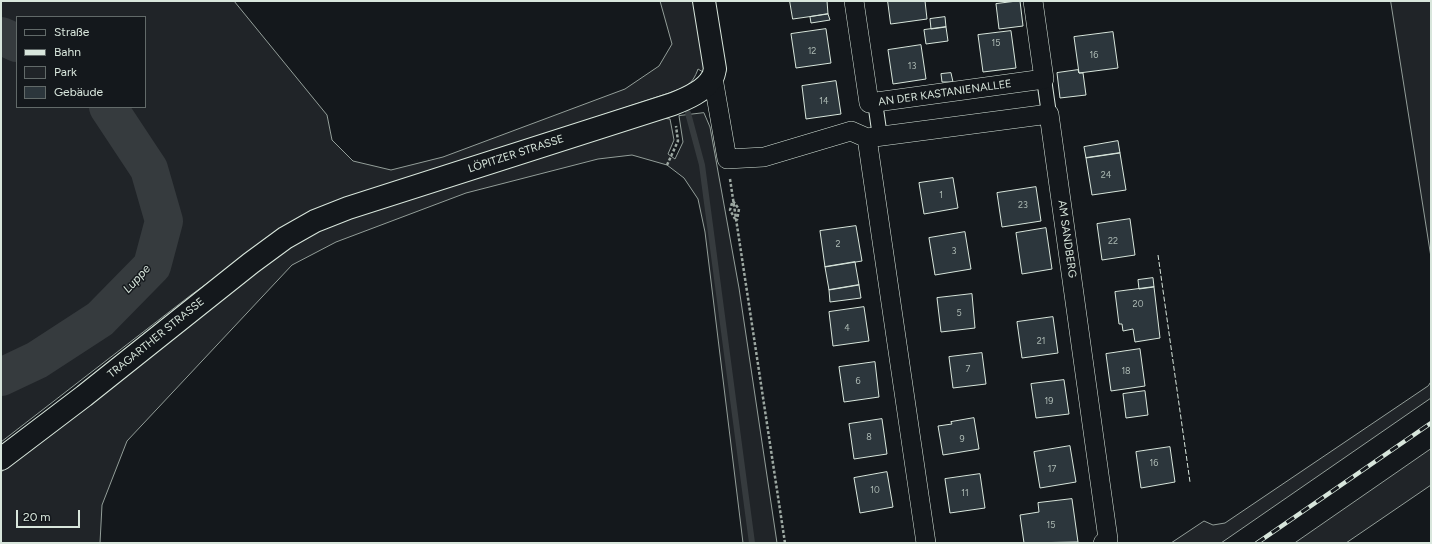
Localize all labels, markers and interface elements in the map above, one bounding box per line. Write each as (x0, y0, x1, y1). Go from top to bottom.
legend (16, 16, 146, 108)
text: Straße (54, 25, 89, 39)
house number: 15 (992, 38, 1000, 48)
text: Bahn (54, 45, 81, 59)
house number: 12 (808, 46, 816, 56)
house number: 16 (1090, 50, 1098, 60)
house number: 13 (908, 61, 916, 71)
text: Park (54, 65, 77, 79)
street label: AN DER KASTANIENALLEE (878, 77, 1012, 109)
text: Gebäude (54, 85, 103, 99)
house number: 14 (819, 96, 829, 106)
street label: LÖPITZER STRASSE (466, 132, 566, 176)
house number: 24 (1101, 170, 1111, 180)
house number: 1 (939, 190, 943, 200)
street label: AM SANDBERG (1055, 199, 1079, 279)
house number: 23 (1018, 200, 1028, 210)
house number: 22 (1108, 236, 1118, 246)
house number: 2 (835, 239, 841, 249)
house number: 3 (952, 246, 956, 256)
water label: Luppe (120, 262, 154, 296)
street label: TRAGARTHER STRASSE (105, 295, 207, 381)
house number: 20 (1133, 299, 1143, 309)
house number: 5 (956, 308, 962, 318)
house number: 4 (844, 323, 850, 333)
house number: 21 (1037, 336, 1045, 346)
house number: 7 (966, 364, 970, 374)
house number: 18 (1121, 366, 1131, 376)
house number: 6 (855, 376, 861, 386)
house number: 19 (1045, 396, 1053, 406)
house number: 8 (866, 432, 872, 442)
house number: 9 (959, 434, 965, 444)
house number: 16 (1150, 458, 1158, 468)
house number: 17 (1048, 464, 1056, 474)
house number: 10 (870, 485, 880, 495)
house number: 11 (961, 488, 969, 498)
scale bar (18, 502, 82, 528)
text: 20 m (23, 510, 51, 524)
house number: 15 (1047, 520, 1055, 530)

